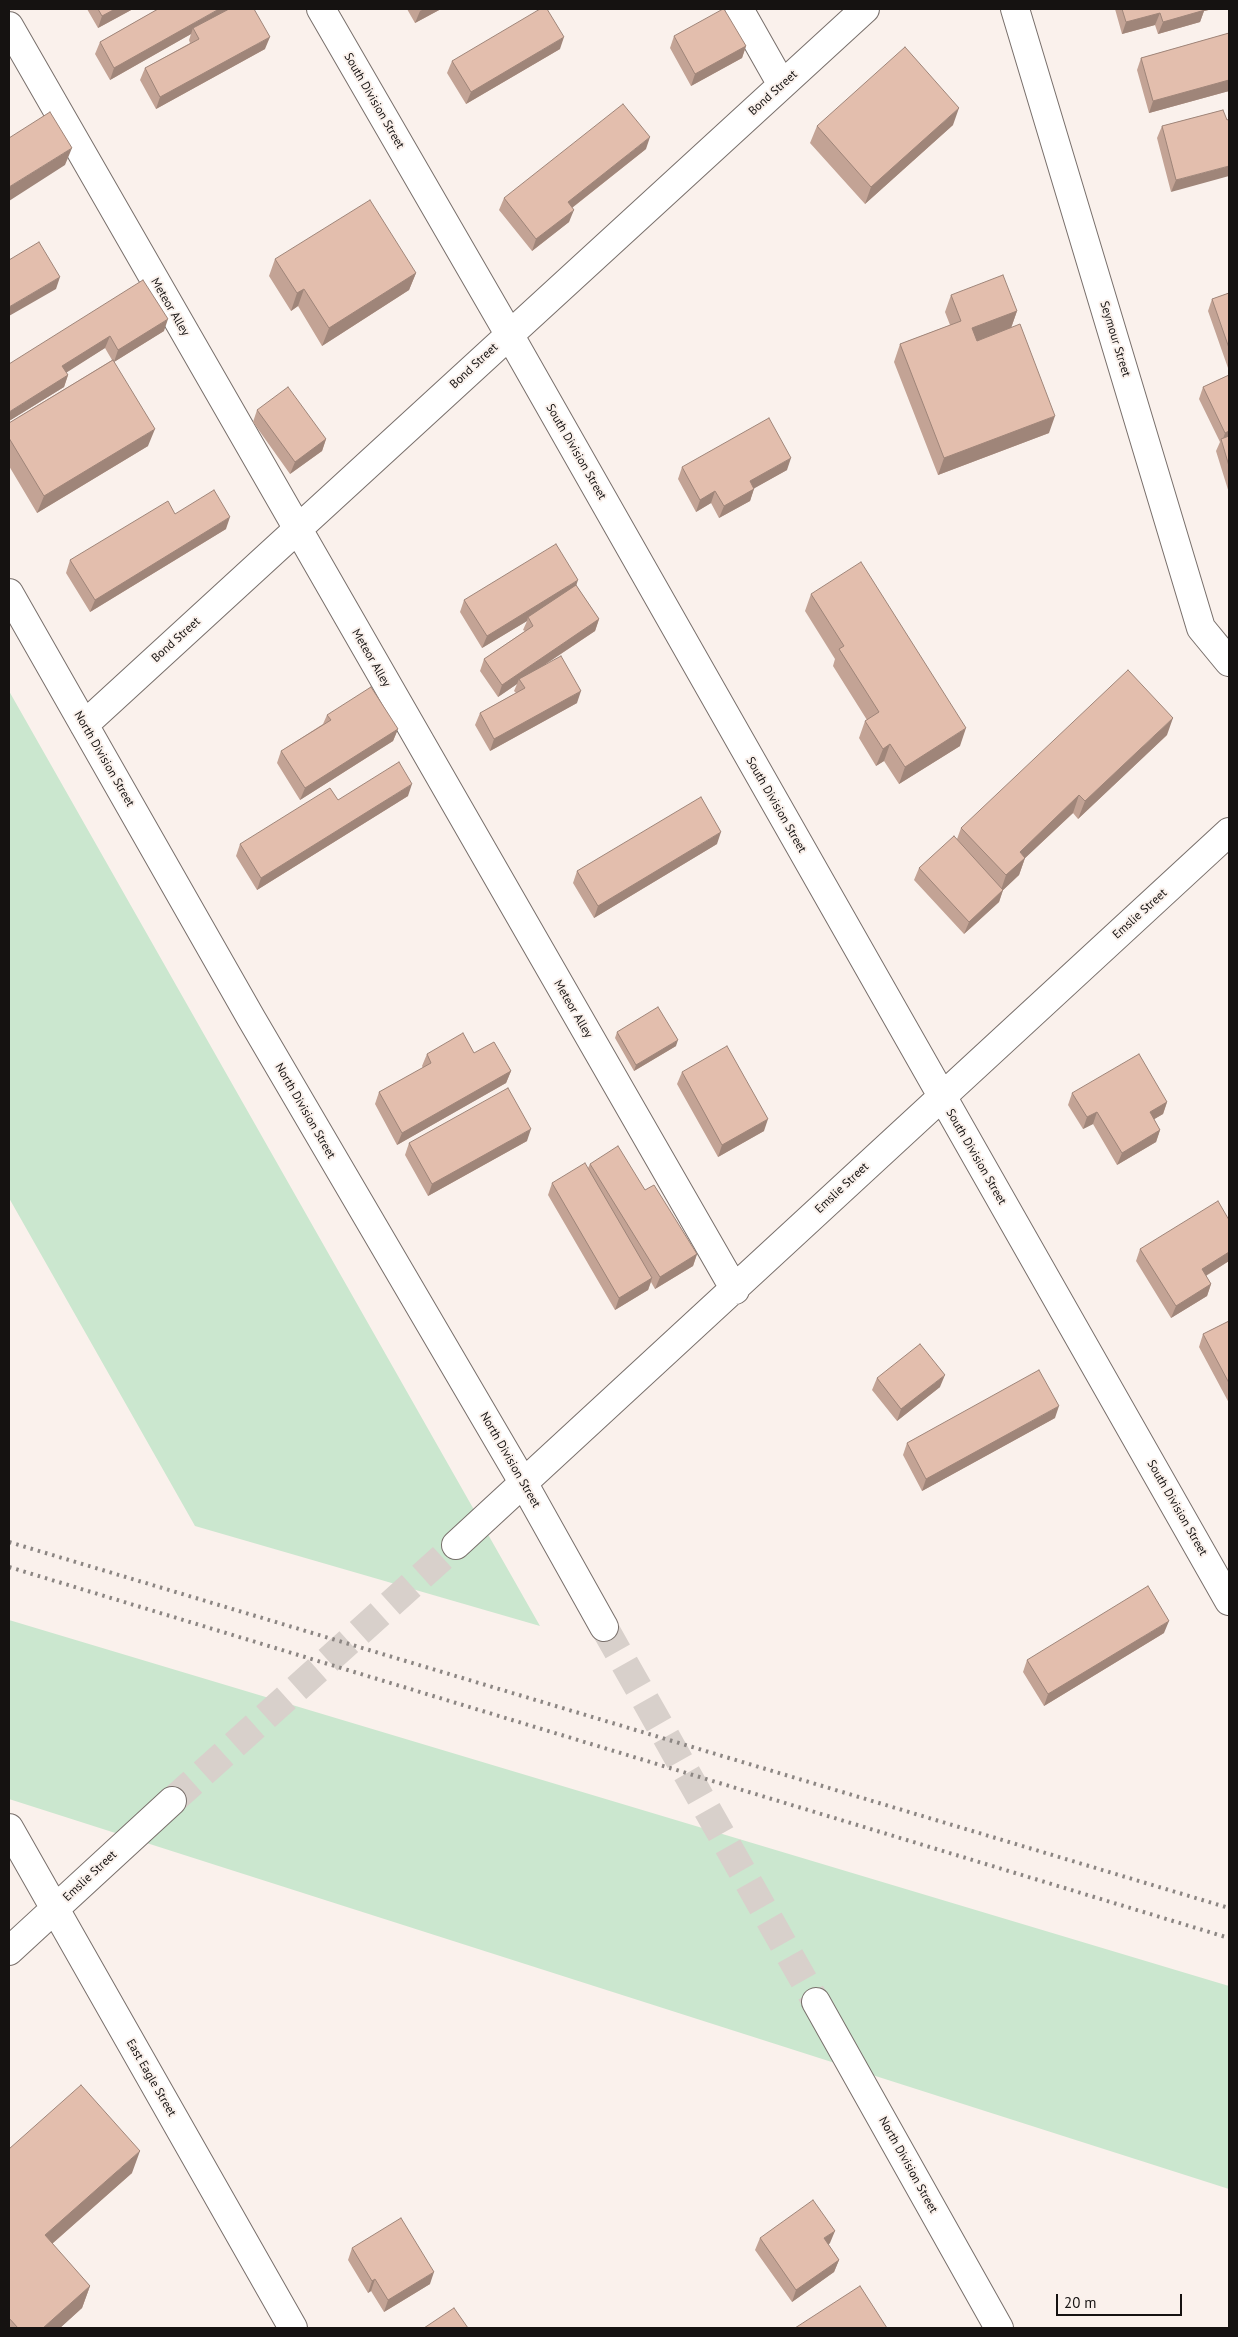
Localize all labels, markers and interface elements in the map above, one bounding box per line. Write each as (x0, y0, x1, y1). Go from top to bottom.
street label: South Division Street (341, 51, 407, 151)
street label: Bond Street (746, 67, 800, 119)
street label: Meteor Alley (148, 275, 192, 339)
street label: Seymour Street (1097, 299, 1133, 379)
street label: Bond Street (447, 340, 501, 392)
street label: South Division Street (543, 402, 609, 502)
street label: Bond Street (149, 614, 203, 666)
street label: Meteor Alley (349, 626, 393, 690)
street label: North Division Street (71, 709, 137, 809)
street label: South Division Street (743, 755, 809, 855)
street label: Emslie Street (1110, 886, 1170, 942)
street label: Meteor Alley (551, 977, 595, 1041)
street label: North Division Street (272, 1061, 338, 1161)
street label: South Division Street (943, 1107, 1009, 1207)
street label: Emslie Street (812, 1160, 872, 1216)
street label: North Division Street (477, 1410, 543, 1510)
street label: South Division Street (1144, 1458, 1210, 1558)
street label: Emslie Street (60, 1848, 120, 1904)
street label: East Eagle Street (123, 2037, 179, 2119)
street label: North Division Street (876, 2114, 940, 2216)
scale bar (1058, 2284, 1184, 2316)
text: 20 m (1064, 2293, 1097, 2312)

